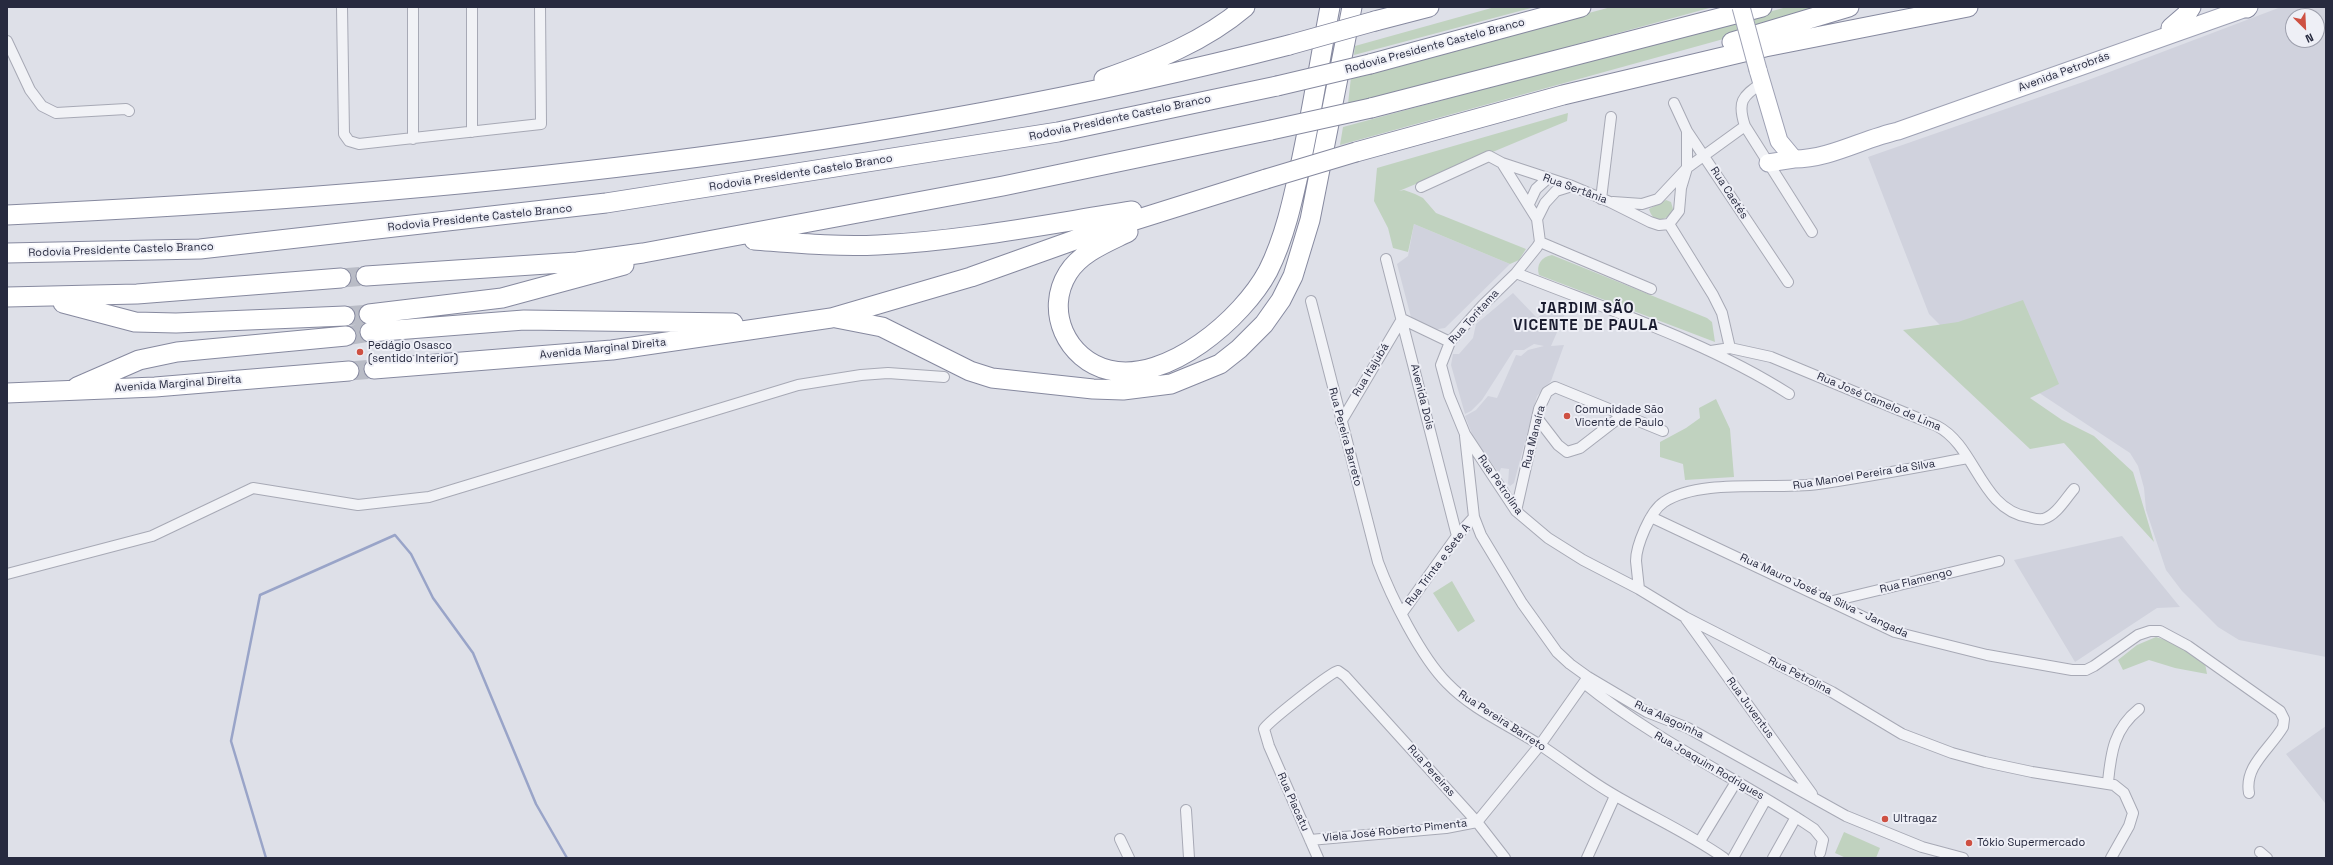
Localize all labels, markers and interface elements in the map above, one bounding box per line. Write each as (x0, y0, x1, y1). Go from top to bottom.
north arrow (2285, 8, 2325, 48)
street label: Rodovia Presidente Castelo Branco (1344, 16, 1526, 76)
text: N (2303, 30, 2316, 46)
street label: Avenida Petrobrás (2017, 49, 2111, 95)
street label: Rodovia Presidente Castelo Branco (1028, 92, 1212, 144)
street label: Rodovia Presidente Castelo Branco (708, 152, 894, 194)
street label: Rua Caetés (1707, 164, 1751, 222)
street label: Rua Sertânia (1541, 171, 1609, 207)
street label: Rodovia Presidente Castelo Branco (387, 202, 573, 234)
street label: Rodovia Presidente Castelo Branco (28, 240, 214, 260)
street label: Rua Toritama (1446, 287, 1502, 347)
district label: JARDIM SÃO VICENTE DE PAULA (1513, 300, 1659, 335)
street label: Avenida Marginal Direita (539, 336, 667, 362)
place label: Pedágio Osasco (sentido Interior) (368, 339, 458, 365)
street label: Rua Itajubá (1350, 341, 1392, 399)
marker: Pedágio Osasco (sentido Interior) (355, 347, 365, 357)
street label: Avenida Dois (1407, 363, 1437, 431)
street label: Rua José Camelo de Lima (1815, 370, 1943, 434)
street label: Avenida Marginal Direita (114, 373, 242, 395)
street label: Rua Pereira Barreto (1325, 386, 1365, 488)
place label: Comunidade São Vicente de Paulo (1575, 403, 1664, 429)
street label: Rua Manaíra (1520, 404, 1548, 470)
marker: Comunidade São Vicente de Paulo (1562, 411, 1572, 421)
street label: Rua Petrolina (1475, 453, 1525, 517)
street label: Rua Manoel Pereira da Silva (1792, 457, 1936, 493)
street label: Rua Trinta e Sete A (1403, 521, 1473, 609)
street label: Rua Mauro José da Silva - Jangada (1738, 551, 1910, 641)
street label: Rua Flamengo (1878, 566, 1954, 596)
street label: Rua Petrolina (1766, 654, 1834, 698)
street label: Rua Juventus (1723, 675, 1777, 741)
street label: Rua Pereira Barreto (1456, 688, 1548, 754)
street label: Rua Alagoinha (1632, 698, 1706, 742)
street label: Rua Joaquim Rodrigues (1652, 729, 1766, 803)
street label: Rua Pereiras (1404, 742, 1458, 800)
street label: Rua Piacatu (1274, 771, 1312, 833)
place label: Ultragaz (1893, 812, 1937, 826)
marker: Ultragaz (1880, 814, 1890, 824)
street label: Viela José Roberto Pimenta (1322, 817, 1468, 845)
place label: Tókio Supermercado (1977, 836, 2085, 850)
marker: Tókio Supermercado (1964, 838, 1974, 848)

